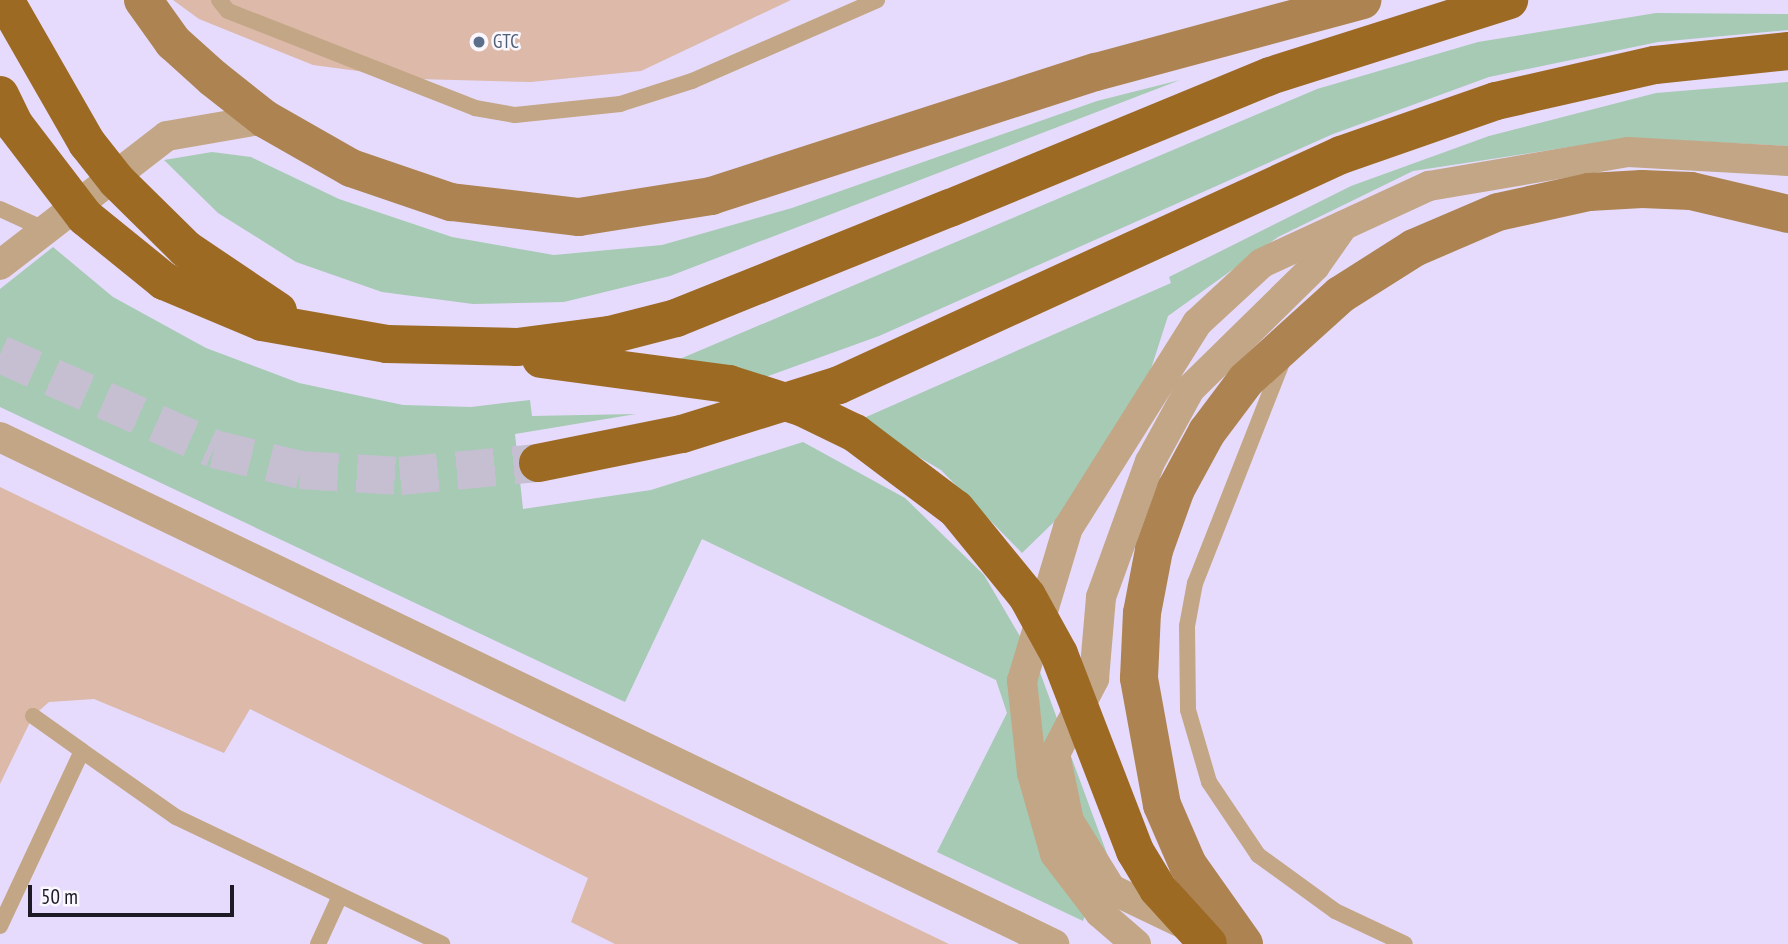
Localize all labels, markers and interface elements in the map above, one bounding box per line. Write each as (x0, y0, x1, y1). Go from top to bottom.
place label: GTC (493, 31, 519, 53)
marker: GTC (471, 34, 487, 50)
scale bar (32, 870, 238, 914)
text: 50 m (41, 883, 78, 910)

